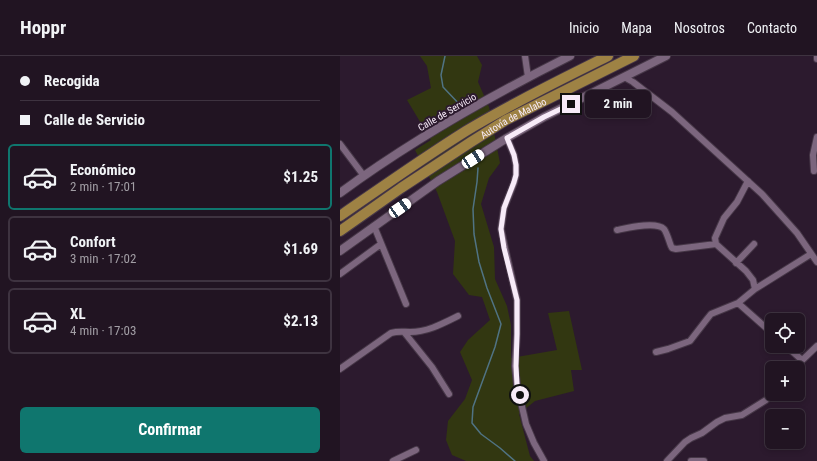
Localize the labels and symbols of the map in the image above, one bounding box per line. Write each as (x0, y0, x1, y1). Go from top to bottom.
callout: 2 min (585, 90, 651, 118)
street label: Calle de Servicio (416, 91, 478, 133)
street label: Autovía de Malabo (478, 95, 548, 140)
route end (562, 95, 580, 113)
car (460, 147, 486, 171)
car (387, 196, 413, 220)
route start (511, 386, 529, 404)

